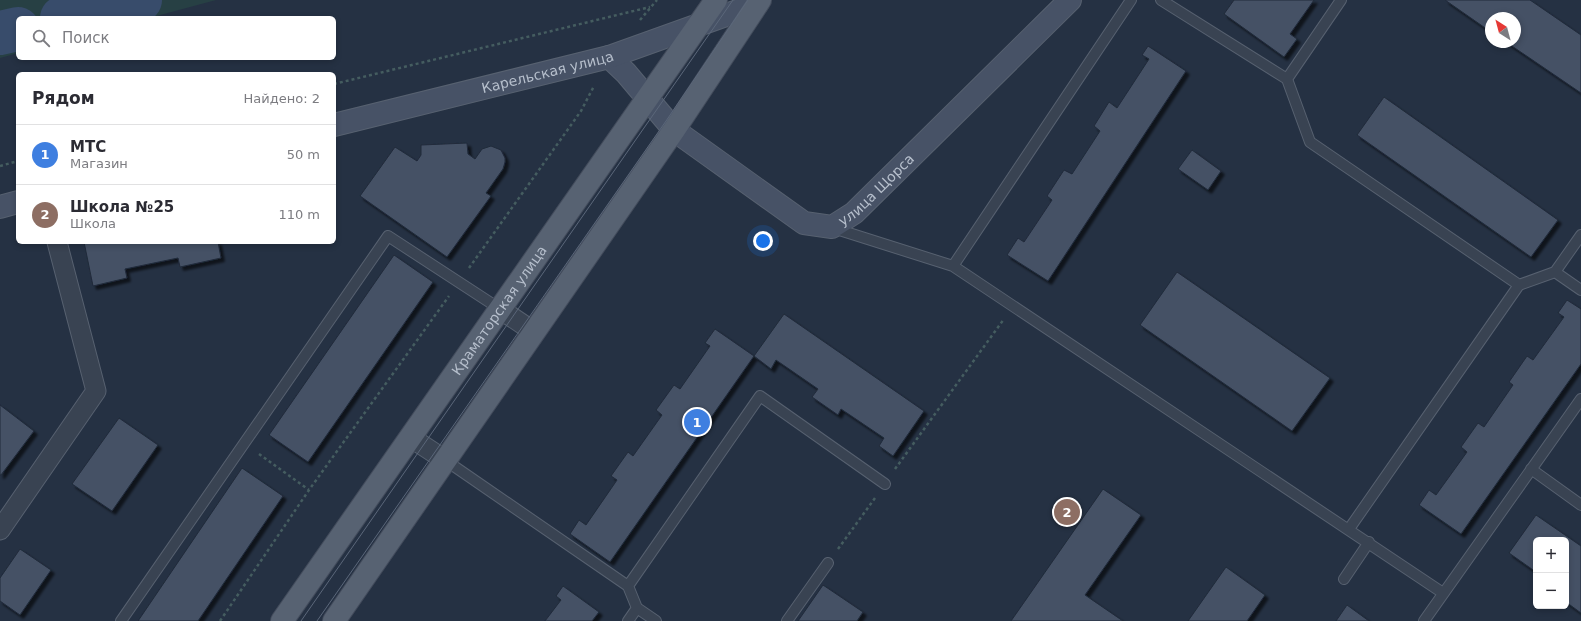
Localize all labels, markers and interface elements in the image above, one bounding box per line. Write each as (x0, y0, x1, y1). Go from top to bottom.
north arrow (1485, 12, 1521, 48)
search box (16, 16, 336, 60)
icon: search (30, 27, 52, 49)
text: Поиск (62, 29, 110, 47)
street label: Карельская улица (480, 48, 616, 96)
text: Рядом (32, 88, 95, 108)
text: Найдено: 2 (244, 91, 320, 106)
text: МТС (70, 138, 106, 156)
text: 1 (40, 147, 50, 162)
text: 50 m (287, 147, 320, 162)
street label: улица Щорса (835, 150, 917, 229)
text: Магазин (70, 156, 128, 171)
text: Школа №25 (70, 198, 174, 216)
text: 2 (40, 207, 50, 222)
text: 110 m (278, 207, 320, 222)
text: Школа (70, 216, 116, 231)
your location (753, 231, 773, 251)
street label: Краматорская улица (448, 243, 550, 378)
pin: 1 (684, 407, 710, 437)
pin: 2 (1054, 497, 1080, 527)
map controls (1533, 537, 1569, 609)
button: + (1533, 537, 1569, 573)
button: − (1533, 573, 1569, 609)

